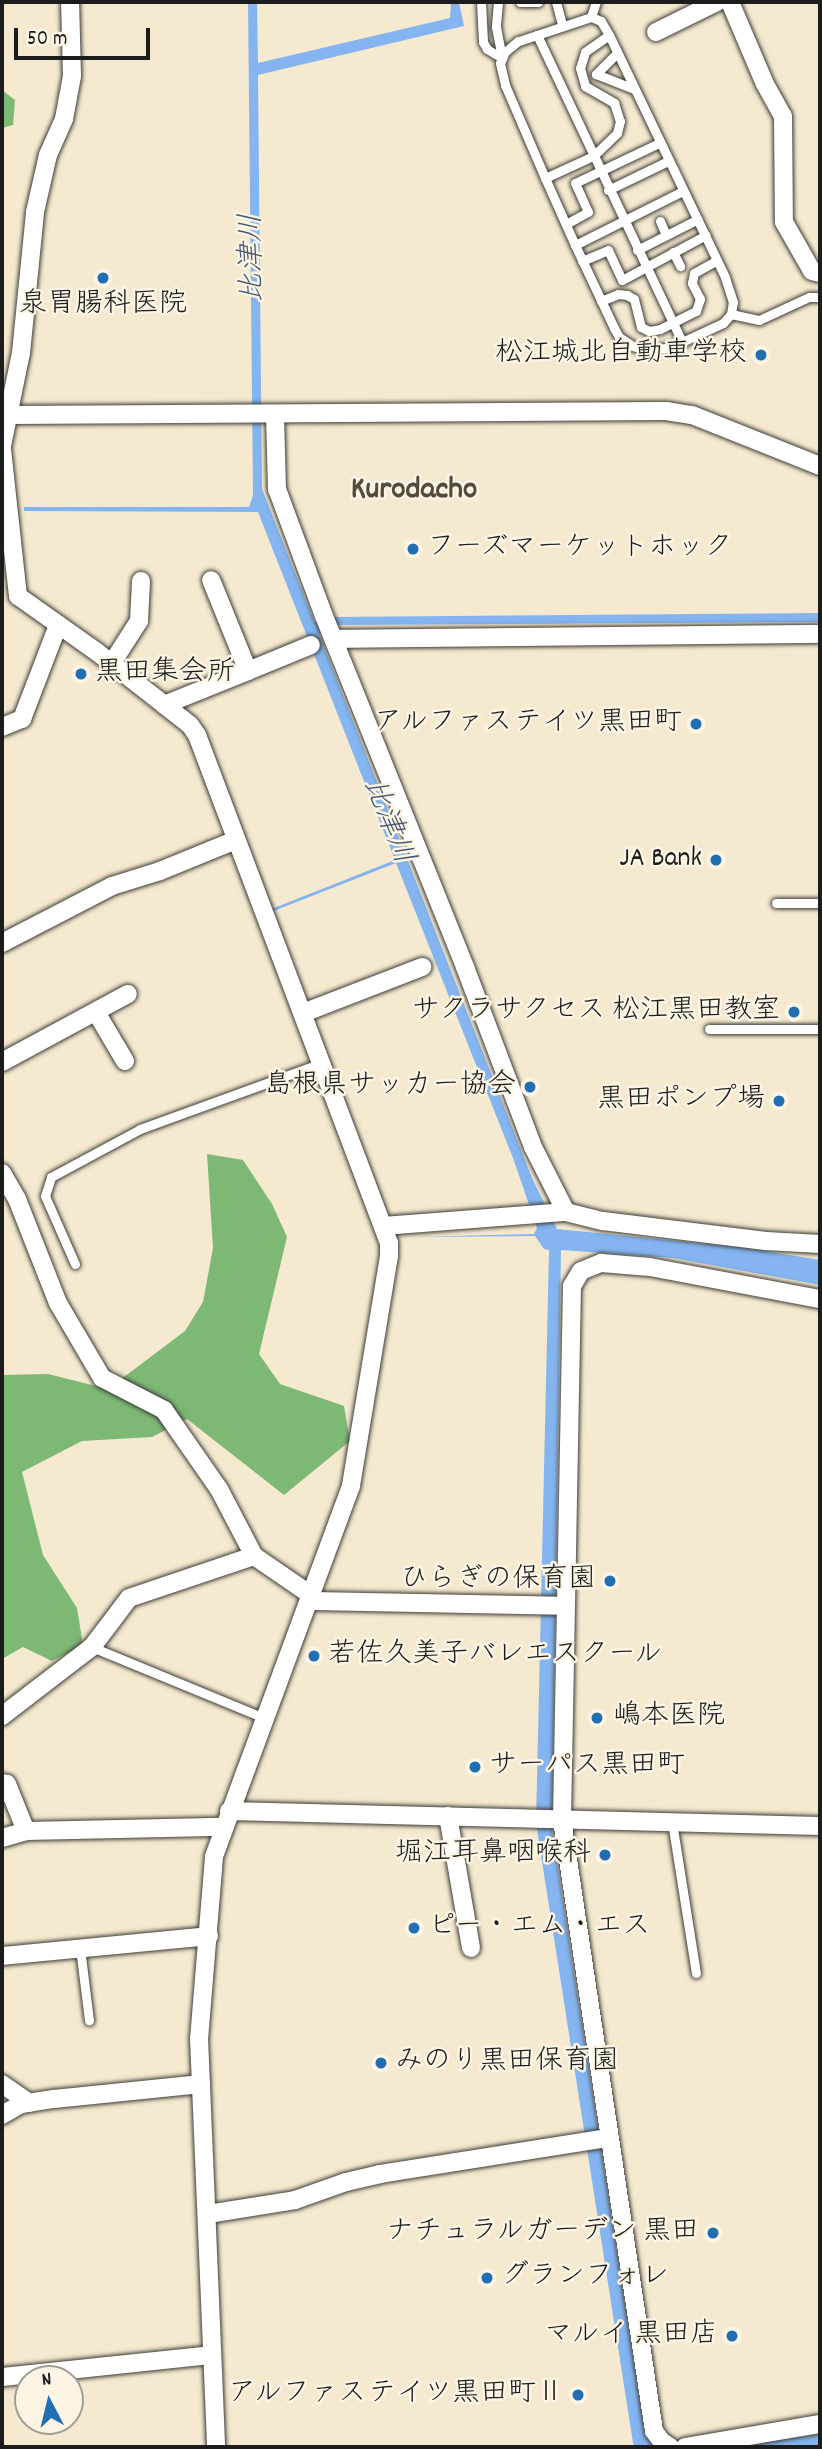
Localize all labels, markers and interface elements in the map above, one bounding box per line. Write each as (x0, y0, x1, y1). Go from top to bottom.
scale bar (18, 14, 154, 58)
text: 50 m (27, 25, 67, 55)
water label: 比津川 (236, 213, 274, 303)
marker: 泉胃腸科医院 (95, 270, 111, 286)
place label: 泉胃腸科医院 (19, 289, 187, 323)
place label: 松江城北自動車学校 (495, 338, 747, 372)
marker: 松江城北自動車学校 (753, 347, 769, 363)
district label: Kurodacho (351, 472, 477, 510)
place label: フーズマーケットホック (427, 532, 734, 566)
marker: フーズマーケットホック (405, 541, 421, 557)
place label: 黒田集会所 (95, 657, 235, 691)
marker: 黒田集会所 (73, 666, 89, 682)
place label: アルファステイツ黒田町 (374, 707, 682, 741)
marker: アルファステイツ黒田町 (688, 716, 704, 732)
water label: 比津川 (352, 774, 420, 870)
place label: JA Bank (619, 843, 702, 877)
marker: JA Bank (708, 852, 724, 868)
place label: サクラサクセス 松江黒田教室 (410, 995, 780, 1029)
marker: サクラサクセス 松江黒田教室 (786, 1004, 802, 1020)
place label: 島根県サッカー協会 (264, 1070, 516, 1104)
marker: 島根県サッカー協会 (522, 1079, 538, 1095)
place label: 黒田ポンプ場 (597, 1084, 765, 1118)
marker: 黒田ポンプ場 (771, 1093, 787, 1109)
place label: ひらぎの保育園 (400, 1564, 596, 1598)
marker: ひらぎの保育園 (602, 1573, 618, 1589)
place label: 若佐久美子バレエスクール (328, 1639, 664, 1673)
marker: 若佐久美子バレエスクール (306, 1648, 322, 1664)
place label: 嶋本医院 (613, 1701, 725, 1735)
marker: 嶋本医院 (587, 1708, 607, 1728)
place label: サーパス黒田町 (489, 1750, 685, 1784)
marker: サーパス黒田町 (467, 1759, 483, 1775)
place label: 堀江耳鼻咽喉科 (395, 1838, 591, 1872)
marker: 堀江耳鼻咽喉科 (597, 1847, 613, 1863)
place label: ピー・エム・エス (428, 1911, 651, 1945)
marker: ピー・エム・エス (406, 1920, 422, 1936)
place label: みのり黒田保育園 (395, 2046, 619, 2080)
marker: みのり黒田保育園 (373, 2055, 389, 2071)
place label: ナチュラルガーデン 黒田 (385, 2216, 699, 2250)
marker: ナチュラルガーデン 黒田 (705, 2225, 721, 2241)
place label: グランフォレ (501, 2261, 669, 2295)
marker: グランフォレ (479, 2270, 495, 2286)
place label: マルイ 黒田店 (544, 2319, 718, 2353)
marker: マルイ 黒田店 (724, 2328, 740, 2344)
north arrow (14, 2365, 84, 2435)
text: N (40, 2367, 53, 2395)
place label: アルファステイツ黒田町Ⅱ (228, 2378, 564, 2412)
marker: アルファステイツ黒田町Ⅱ (570, 2387, 586, 2403)

